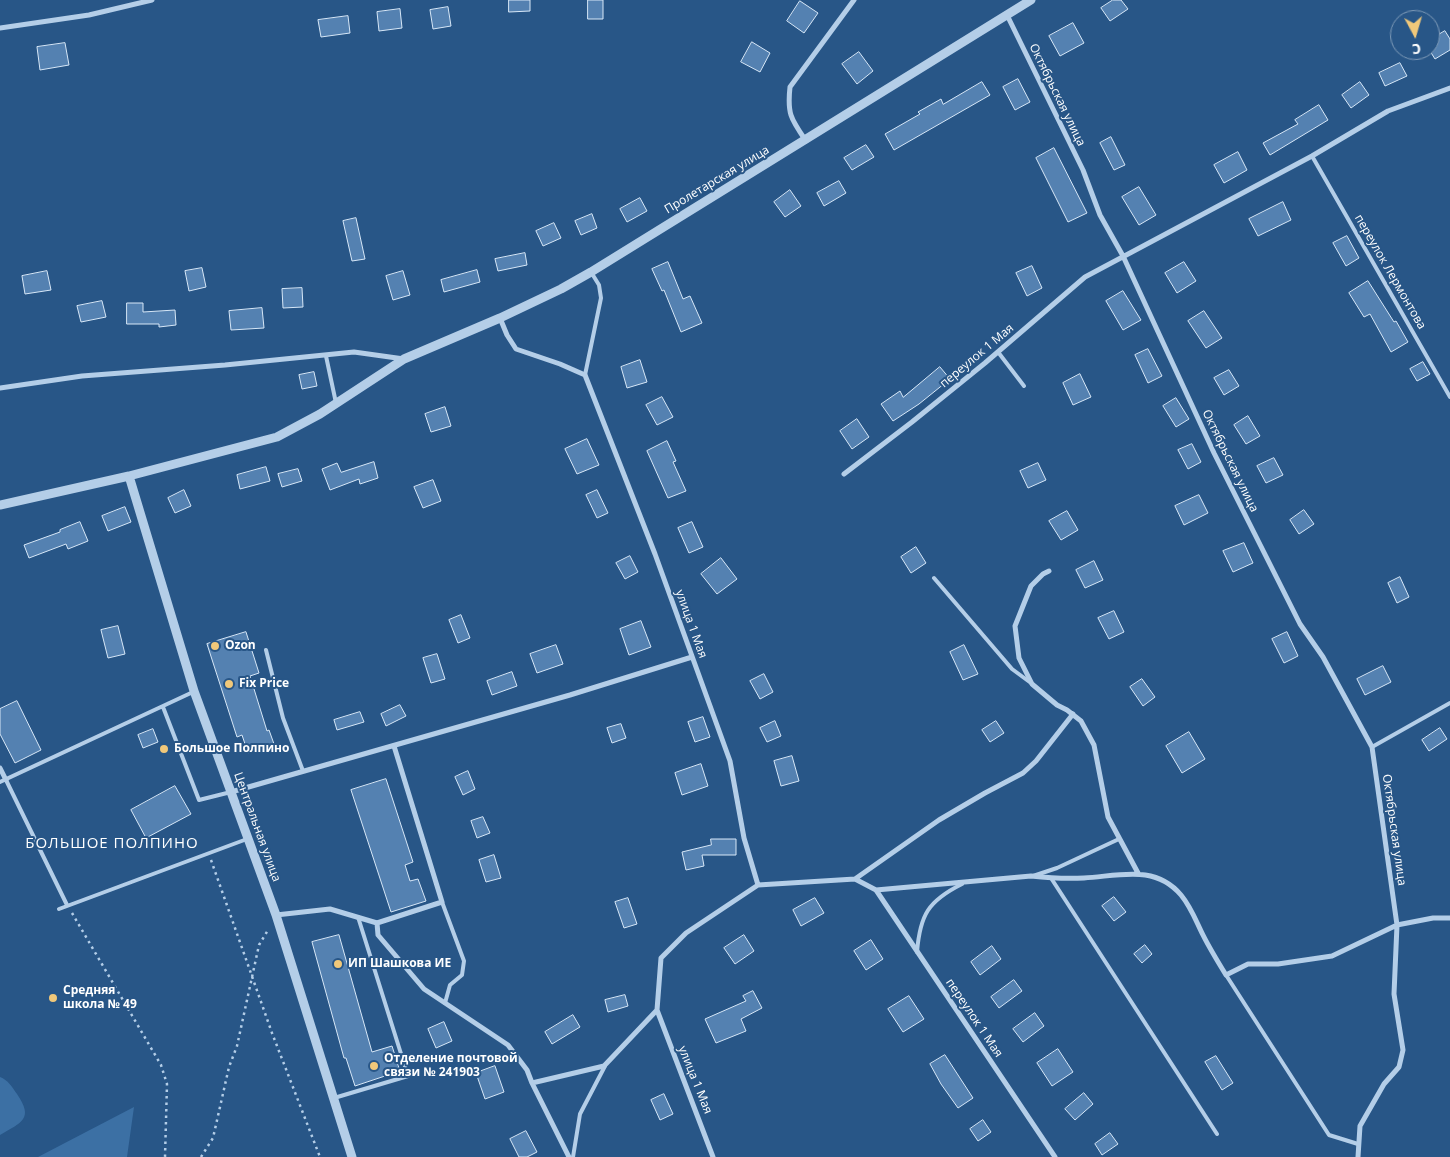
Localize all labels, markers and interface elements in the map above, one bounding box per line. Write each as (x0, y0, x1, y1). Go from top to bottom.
north arrow (1390, 10, 1440, 60)
text: С (1411, 40, 1422, 59)
street label: Октябрьская улица (1026, 41, 1088, 149)
street label: Пролетарская улица (662, 143, 772, 217)
street label: переулок Лермонтова (1351, 212, 1429, 332)
street label: переулок 1 Мая (937, 321, 1017, 391)
street label: Октябрьская улица (1199, 407, 1261, 515)
street label: улица 1 Мая (672, 588, 710, 660)
place label: Ozon (225, 639, 256, 653)
marker: Ozon (209, 640, 221, 652)
place label: Fix Price (239, 677, 289, 691)
marker: Fix Price (223, 678, 235, 690)
place label: Большое Полпино (174, 742, 289, 756)
marker: Большое Полпино (158, 743, 170, 755)
street label: Центральная улица (230, 770, 284, 884)
street label: Октябрьская улица (1379, 773, 1409, 887)
district label: БОЛЬШОЕ ПОЛПИНО (23, 835, 201, 853)
place label: ИП Шашкова ИЕ (348, 957, 451, 971)
marker: ИП Шашкова ИЕ (332, 958, 344, 970)
street label: переулок 1 Мая (942, 976, 1006, 1060)
place label: Средняя школа № 49 (63, 984, 137, 1012)
marker: Средняя школа № 49 (47, 992, 59, 1004)
street label: улица 1 Мая (675, 1044, 715, 1116)
place label: Отделение почтовой связи № 241903 (384, 1052, 518, 1080)
marker: Отделение почтовой связи № 241903 (368, 1060, 380, 1072)

